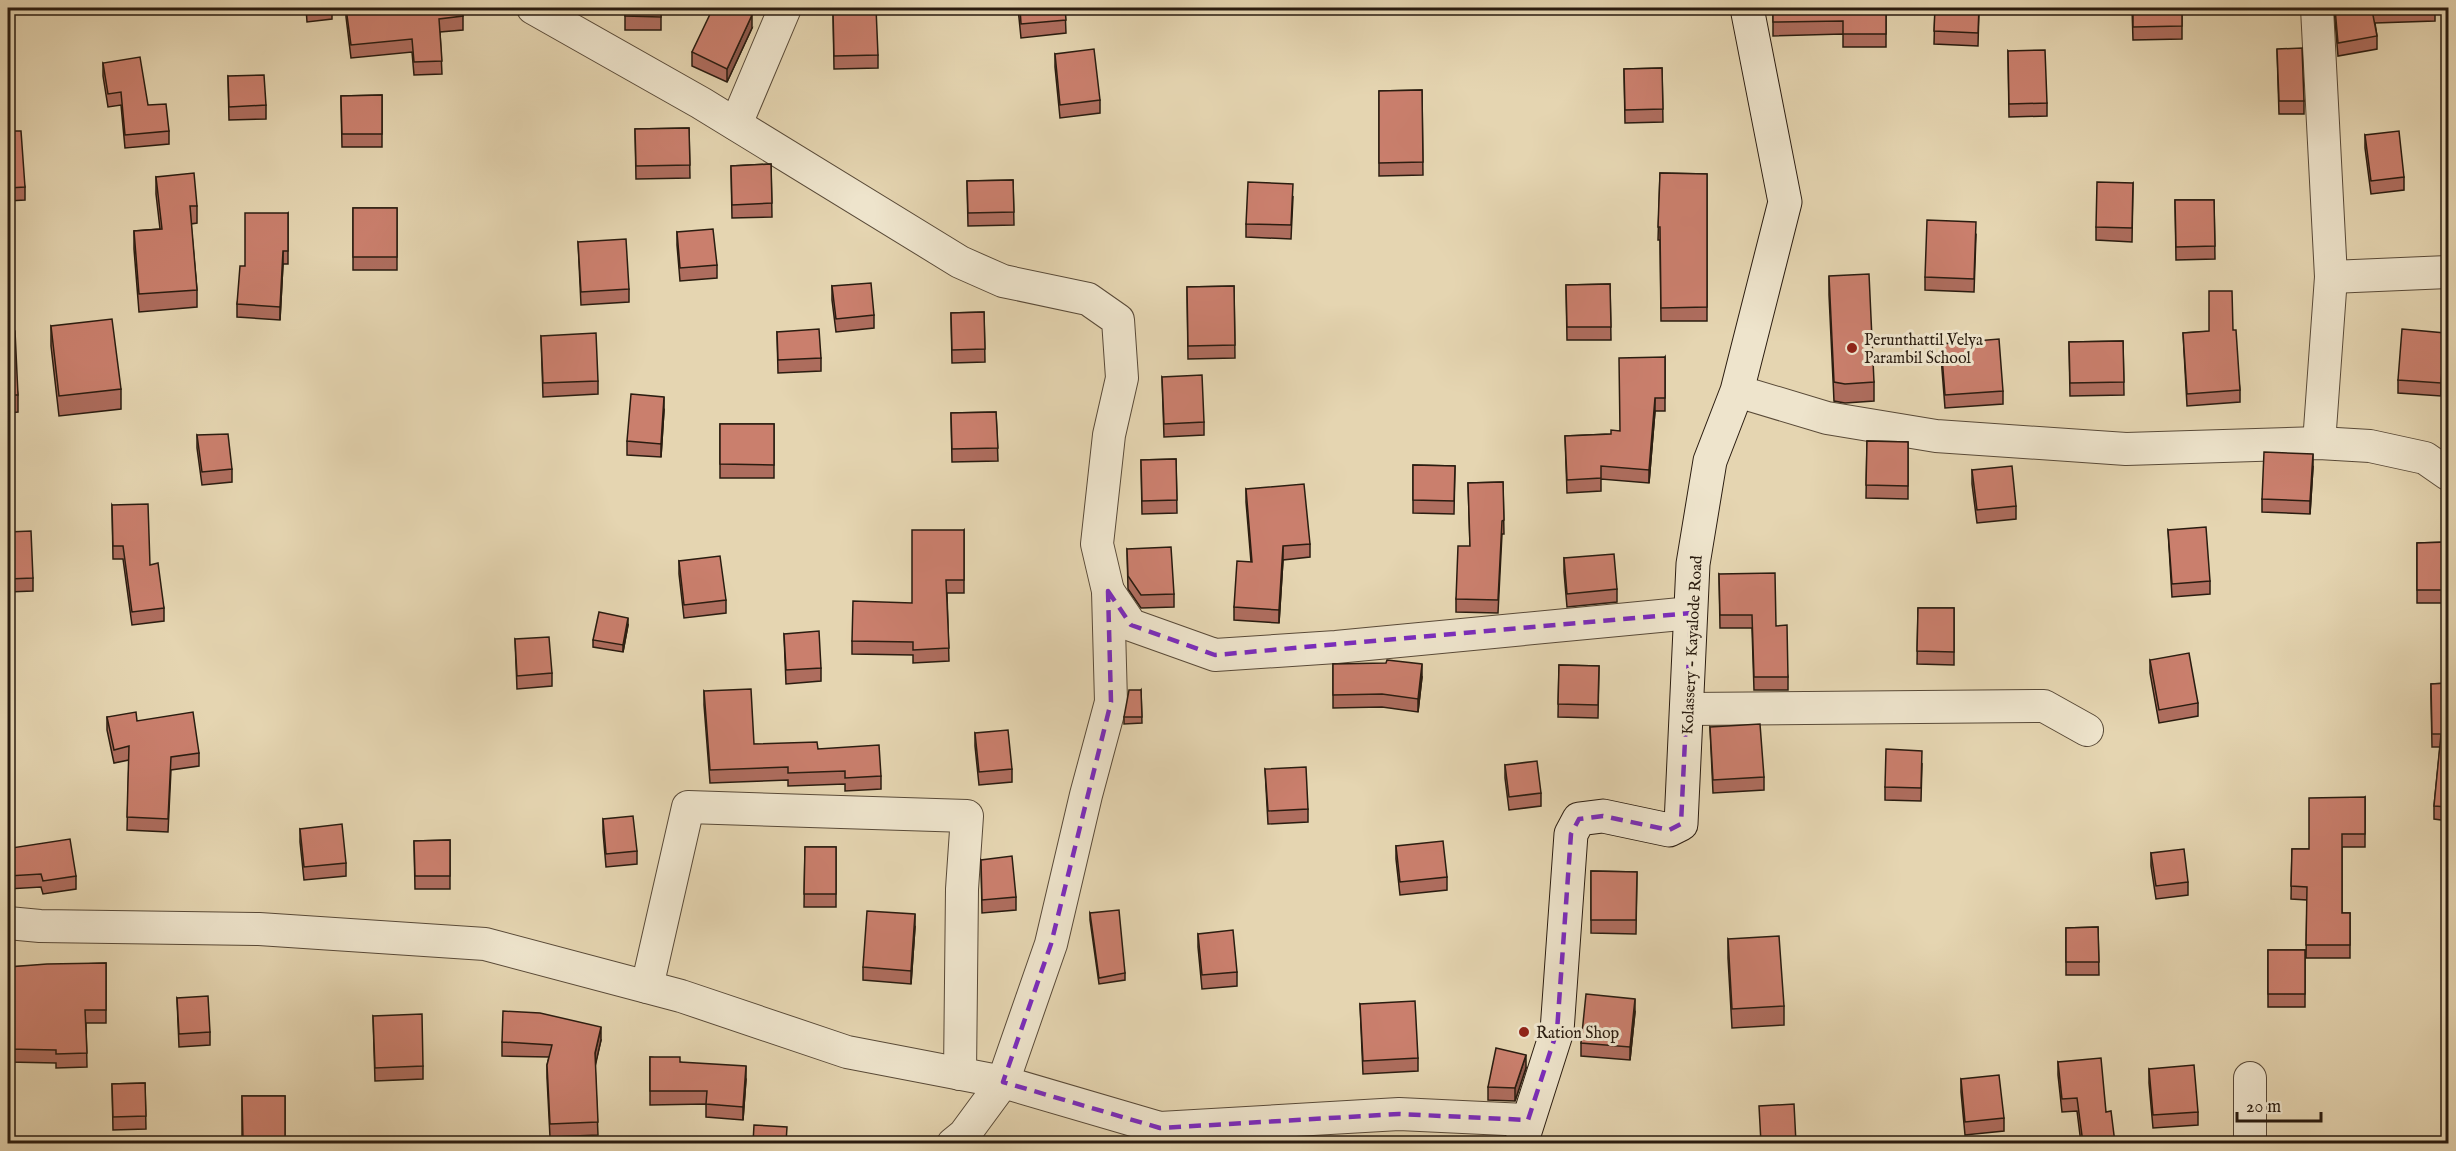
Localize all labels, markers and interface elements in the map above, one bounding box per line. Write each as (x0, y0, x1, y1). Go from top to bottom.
place label: Perunthattil Velya Parambil School (1864, 331, 1983, 369)
marker: Perunthattil Velya Parambil School (1845, 341, 1859, 355)
street label: Kolassery - Kayalode Road (1678, 554, 1708, 735)
place label: Ration Shop (1536, 1024, 1620, 1044)
marker: Ration Shop (1517, 1025, 1531, 1039)
scale bar (2237, 1085, 2321, 1123)
text: 20 m (2246, 1096, 2281, 1119)

